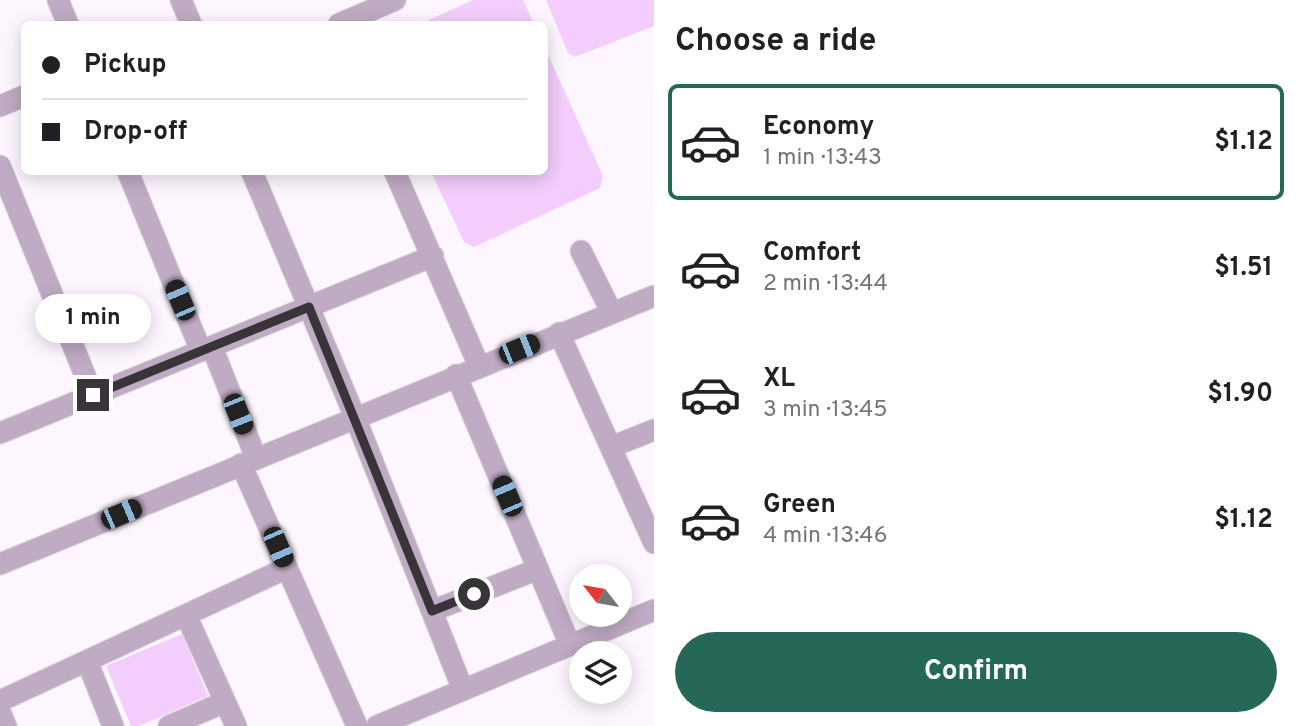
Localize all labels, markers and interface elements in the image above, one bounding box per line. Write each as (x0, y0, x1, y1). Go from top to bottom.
text: Choose a ride (675, 22, 876, 62)
text: Pickup (84, 49, 167, 82)
icon: car (679, 111, 742, 174)
text: Economy (763, 111, 874, 144)
text: Drop-off (84, 116, 187, 149)
text: $1.12 (1214, 126, 1273, 159)
text: 1 min · 13:43 (763, 144, 882, 173)
icon: car (679, 237, 742, 300)
text: Comfort (763, 237, 861, 270)
text: $1.51 (1214, 252, 1273, 285)
text: 2 min · 13:44 (763, 270, 888, 299)
car (163, 277, 198, 323)
callout: 1 min (35, 294, 151, 342)
text: 1 min (65, 304, 121, 333)
car (496, 331, 543, 367)
icon: car (679, 363, 742, 426)
text: XL (763, 363, 795, 396)
text: $1.90 (1207, 378, 1273, 411)
route end (77, 379, 109, 411)
car (221, 391, 256, 437)
text: 3 min · 13:45 (763, 396, 888, 425)
car (490, 473, 525, 519)
icon: car (679, 489, 742, 552)
text: Green (763, 489, 836, 522)
car (98, 496, 145, 532)
text: $1.12 (1214, 504, 1273, 537)
text: 4 min · 13:46 (763, 522, 887, 551)
car (260, 524, 297, 570)
north arrow (569, 564, 632, 626)
map controls (569, 564, 632, 704)
route start (458, 578, 490, 610)
button: Confirm (675, 632, 1277, 712)
button: layers (569, 641, 632, 704)

